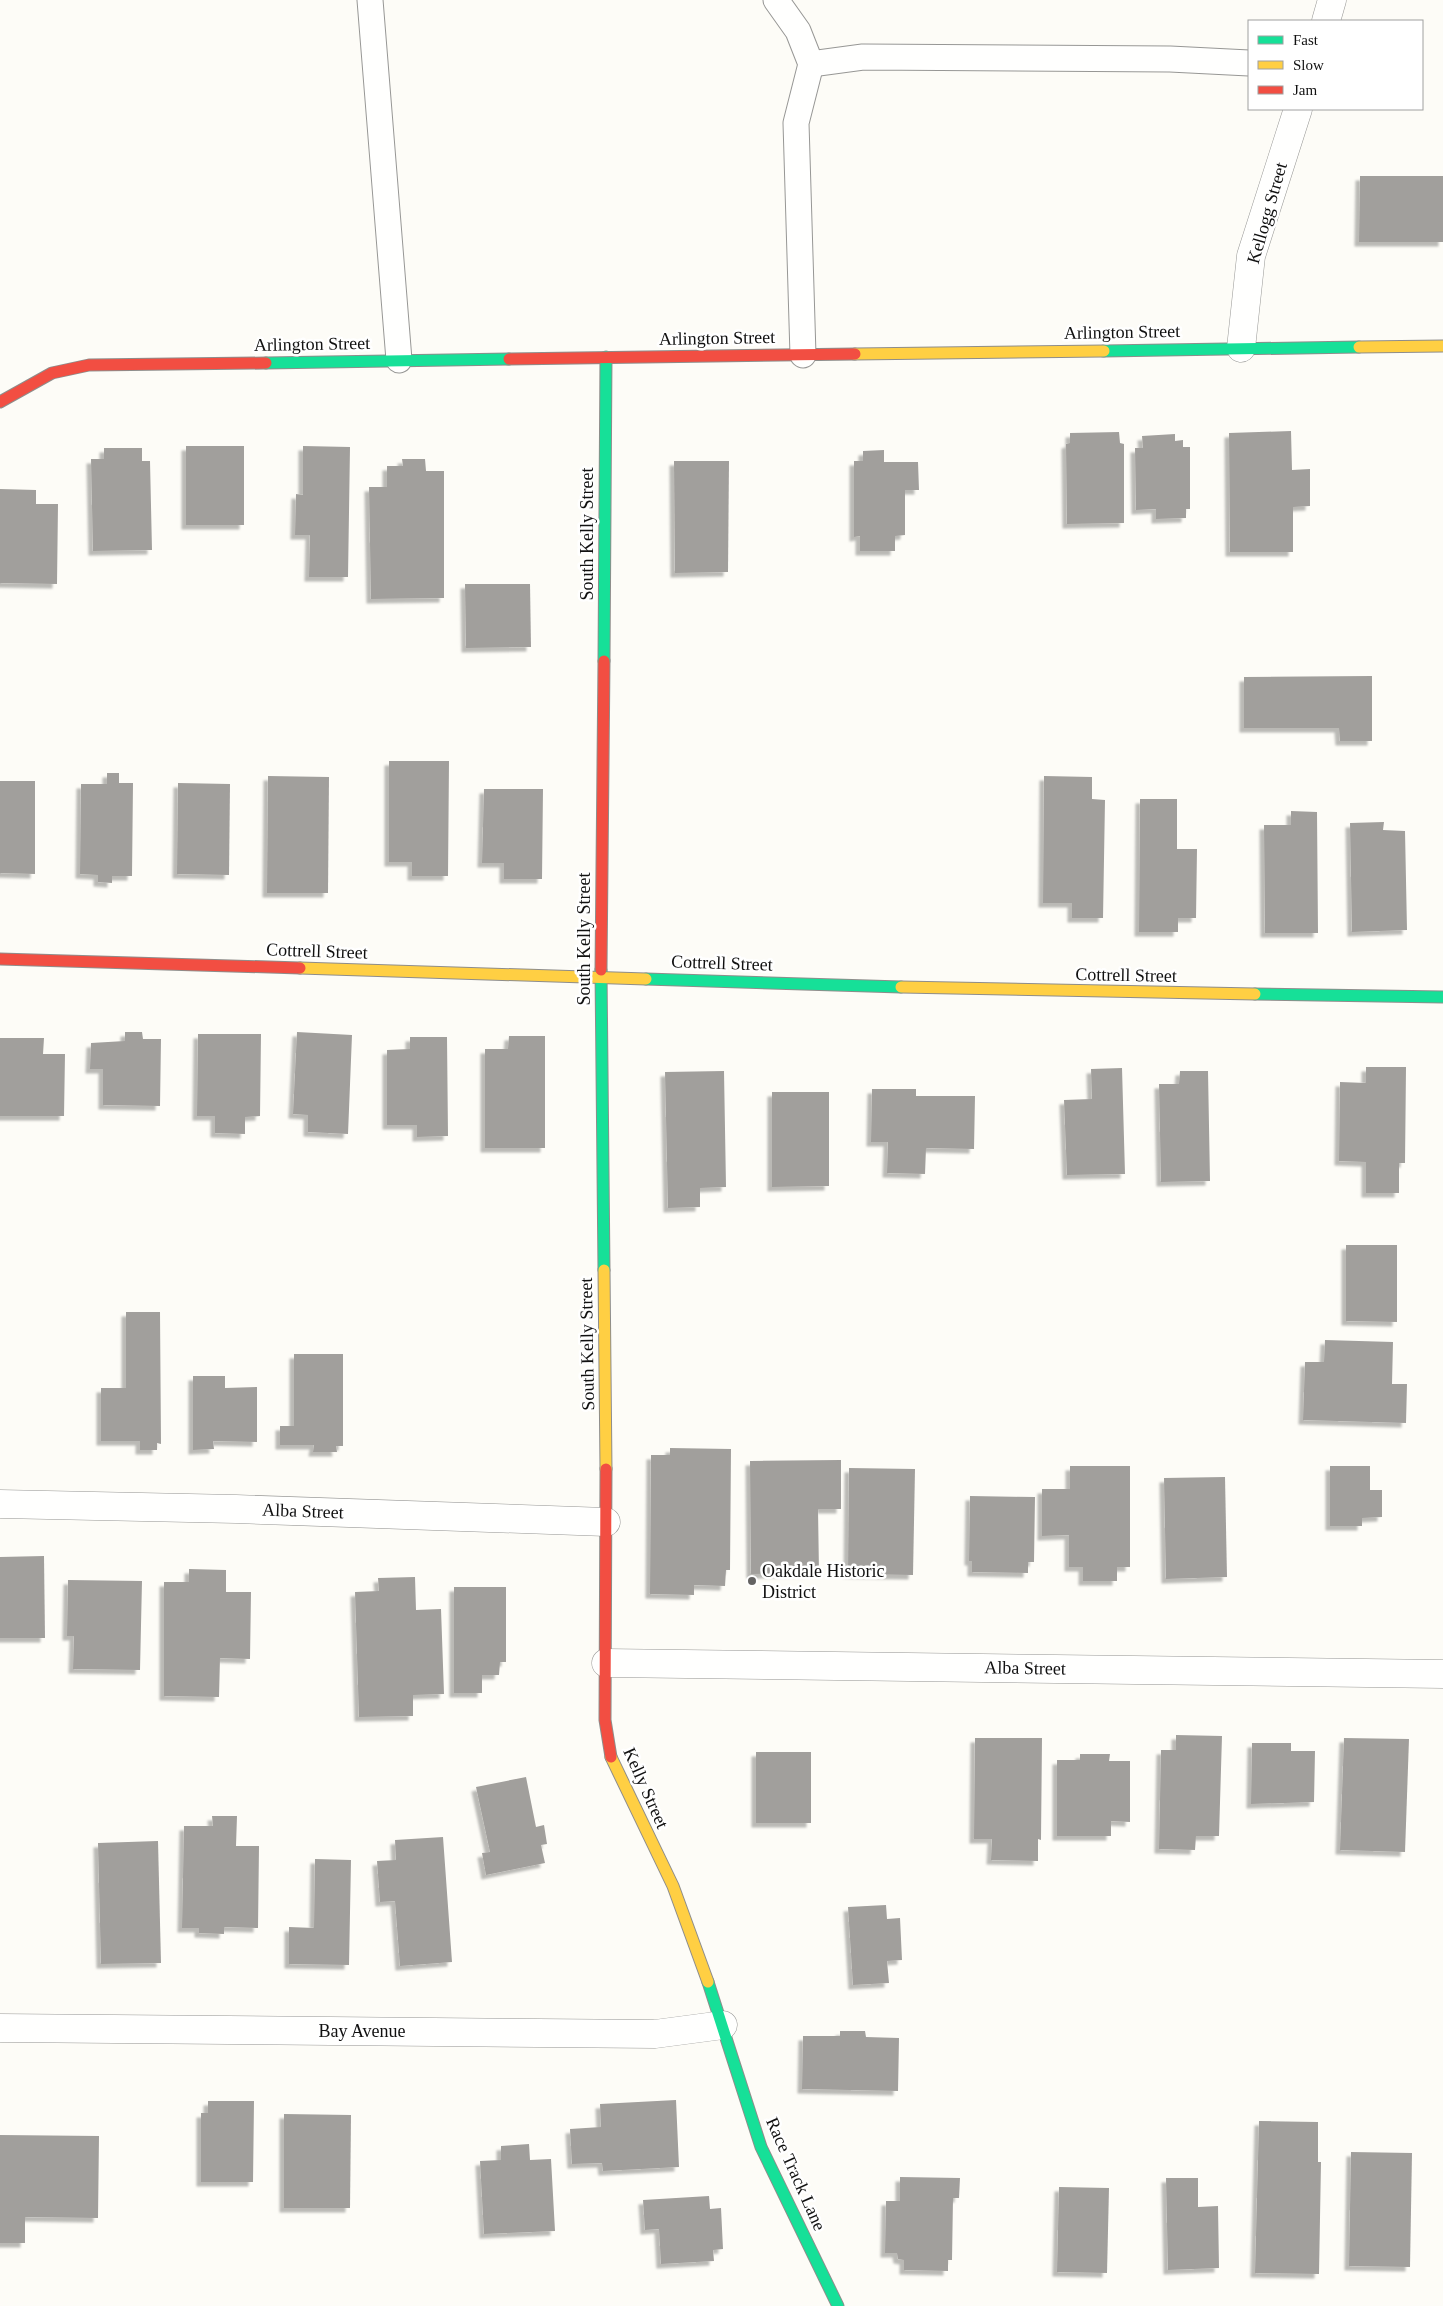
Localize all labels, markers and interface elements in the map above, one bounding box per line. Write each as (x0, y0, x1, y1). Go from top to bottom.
legend (1248, 20, 1423, 110)
text: Fast (1293, 32, 1319, 48)
text: Slow (1293, 57, 1324, 73)
text: Jam (1293, 82, 1317, 98)
street label: Kellogg Street (1243, 160, 1291, 266)
street label: Arlington Street (1064, 321, 1180, 343)
street label: Arlington Street (659, 327, 775, 349)
street label: Arlington Street (254, 333, 370, 355)
street label: South Kelly Street (577, 468, 597, 601)
street label: South Kelly Street (574, 873, 594, 1006)
street label: Cottrell Street (266, 939, 368, 963)
street label: Cottrell Street (671, 951, 773, 975)
street label: Cottrell Street (1075, 964, 1177, 986)
street label: South Kelly Street (576, 1277, 598, 1411)
street label: Alba Street (262, 1500, 344, 1522)
place label: Oakdale Historic District (762, 1561, 884, 1602)
marker: Oakdale Historic District (746, 1575, 758, 1587)
street label: Alba Street (984, 1657, 1066, 1679)
street label: Kelly Street (619, 1744, 673, 1832)
street label: Bay Avenue (318, 2021, 406, 2041)
street label: Race Track Lane (762, 2114, 830, 2234)

